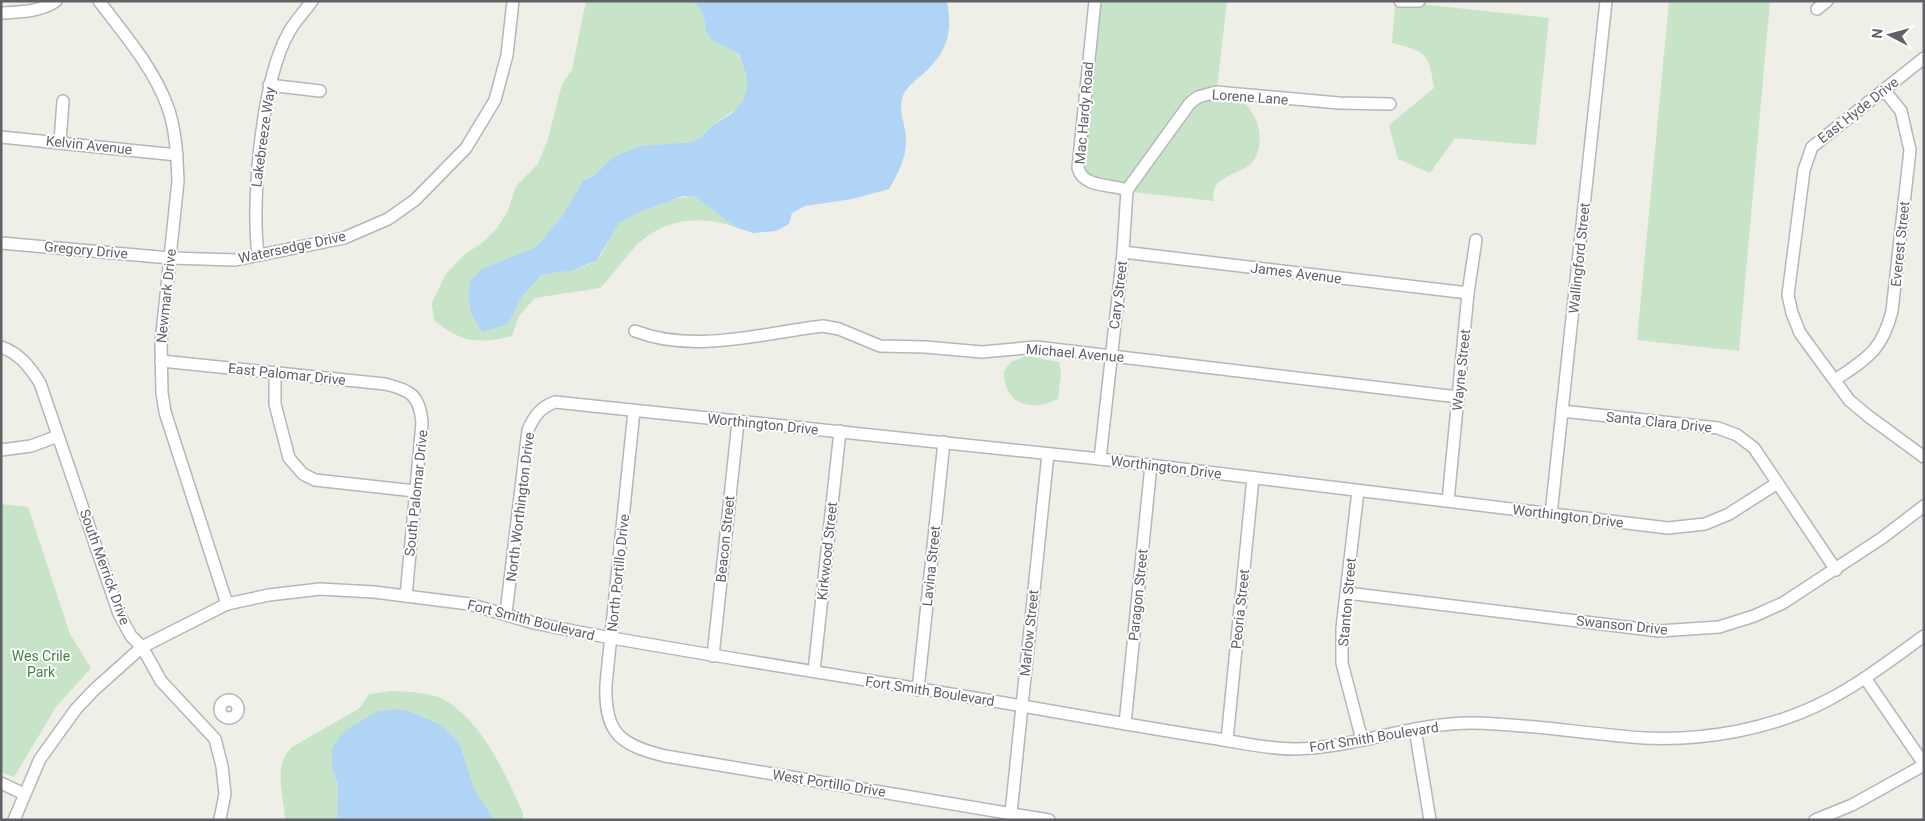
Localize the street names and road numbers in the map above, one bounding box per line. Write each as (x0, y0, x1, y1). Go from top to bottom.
street label: Mac Hardy Road (1072, 61, 1096, 165)
street label: East Hyde Drive (1815, 74, 1901, 146)
street label: Lakebreeze Way (248, 86, 278, 188)
street label: Lorene Lane (1211, 86, 1289, 108)
street label: Kelvin Avenue (45, 133, 133, 157)
street label: Everest Street (1888, 200, 1913, 288)
street label: Wallingford Street (1565, 201, 1593, 314)
street label: Watersedge Drive (237, 228, 347, 266)
street label: Gregory Drive (44, 238, 128, 262)
street label: Newmark Drive (153, 248, 179, 344)
street label: James Avenue (1250, 259, 1342, 287)
street label: Cary Street (1106, 260, 1130, 330)
street label: Wayne Street (1449, 328, 1473, 412)
street label: Michael Avenue (1025, 341, 1125, 365)
street label: East Palomar Drive (227, 360, 347, 388)
street label: Santa Clara Drive (1605, 408, 1713, 436)
street label: Worthington Drive (707, 410, 819, 438)
street label: South Palomar Drive (401, 429, 431, 557)
street label: North Worthington Drive (503, 431, 537, 583)
street label: Worthington Drive (1110, 452, 1222, 482)
street label: Beacon Street (712, 494, 738, 583)
street label: Kirkwood Street (814, 501, 840, 601)
street label: Worthington Drive (1512, 501, 1624, 531)
street label: South Merrick Drive (77, 507, 133, 627)
street label: North Portillo Drive (604, 513, 632, 633)
street label: Lavina Street (919, 524, 943, 607)
street label: Paragon Street (1125, 548, 1151, 642)
street label: Stanton Street (1335, 557, 1359, 647)
street label: Peoria Street (1228, 568, 1252, 650)
street label: Marlow Street (1017, 589, 1042, 677)
street label: Fort Smith Boulevard (466, 596, 596, 644)
street label: Swanson Drive (1575, 612, 1669, 638)
street label: Fort Smith Boulevard (864, 673, 996, 709)
street label: Fort Smith Boulevard (1308, 719, 1440, 755)
street label: West Portillo Drive (771, 766, 887, 800)

